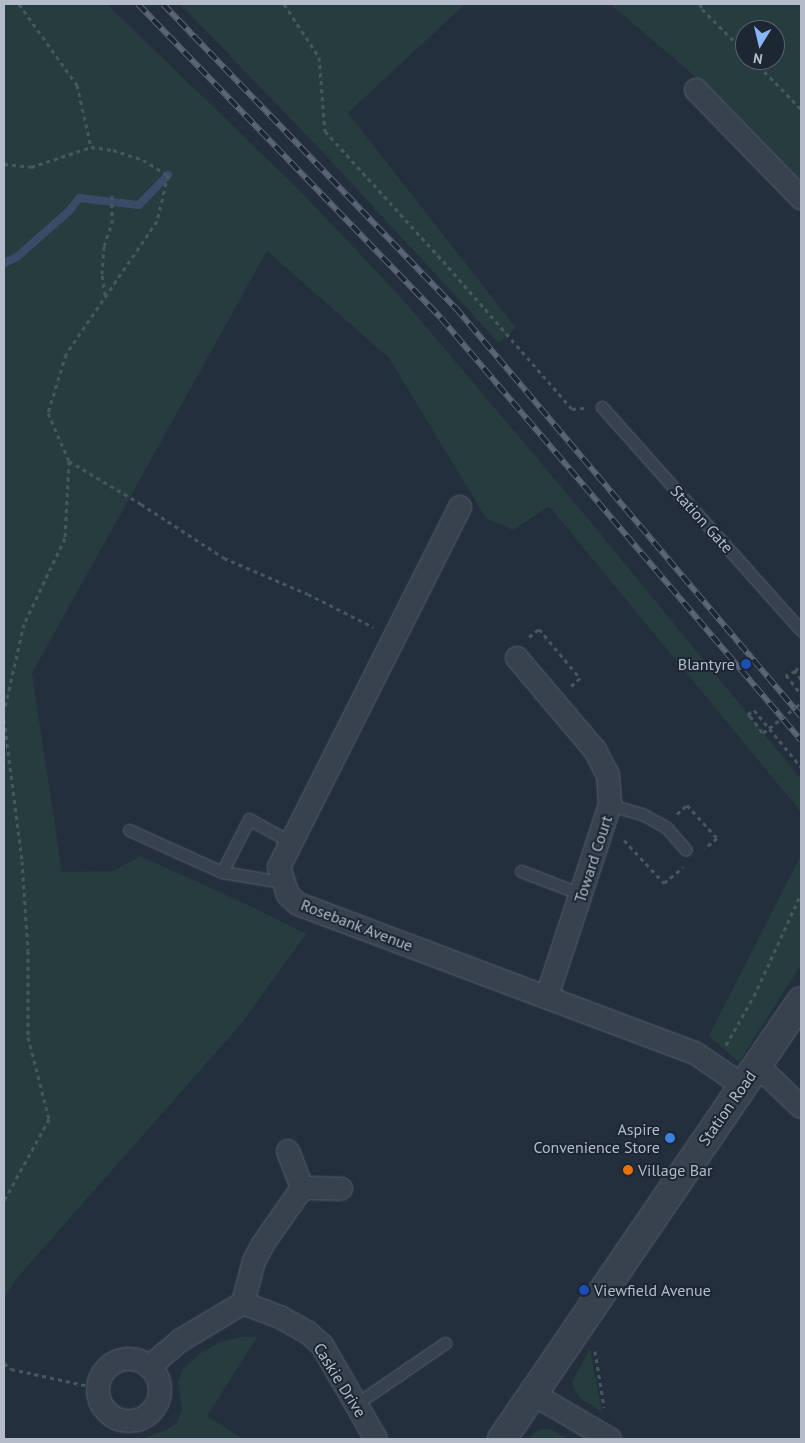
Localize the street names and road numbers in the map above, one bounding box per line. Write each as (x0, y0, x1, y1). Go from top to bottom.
street label: Station Gate (667, 481, 737, 557)
street label: Toward Court (570, 813, 616, 905)
street label: Rosebank Avenue (298, 895, 416, 955)
street label: Station Road (694, 1067, 760, 1149)
street label: Caskie Drive (310, 1339, 370, 1421)

